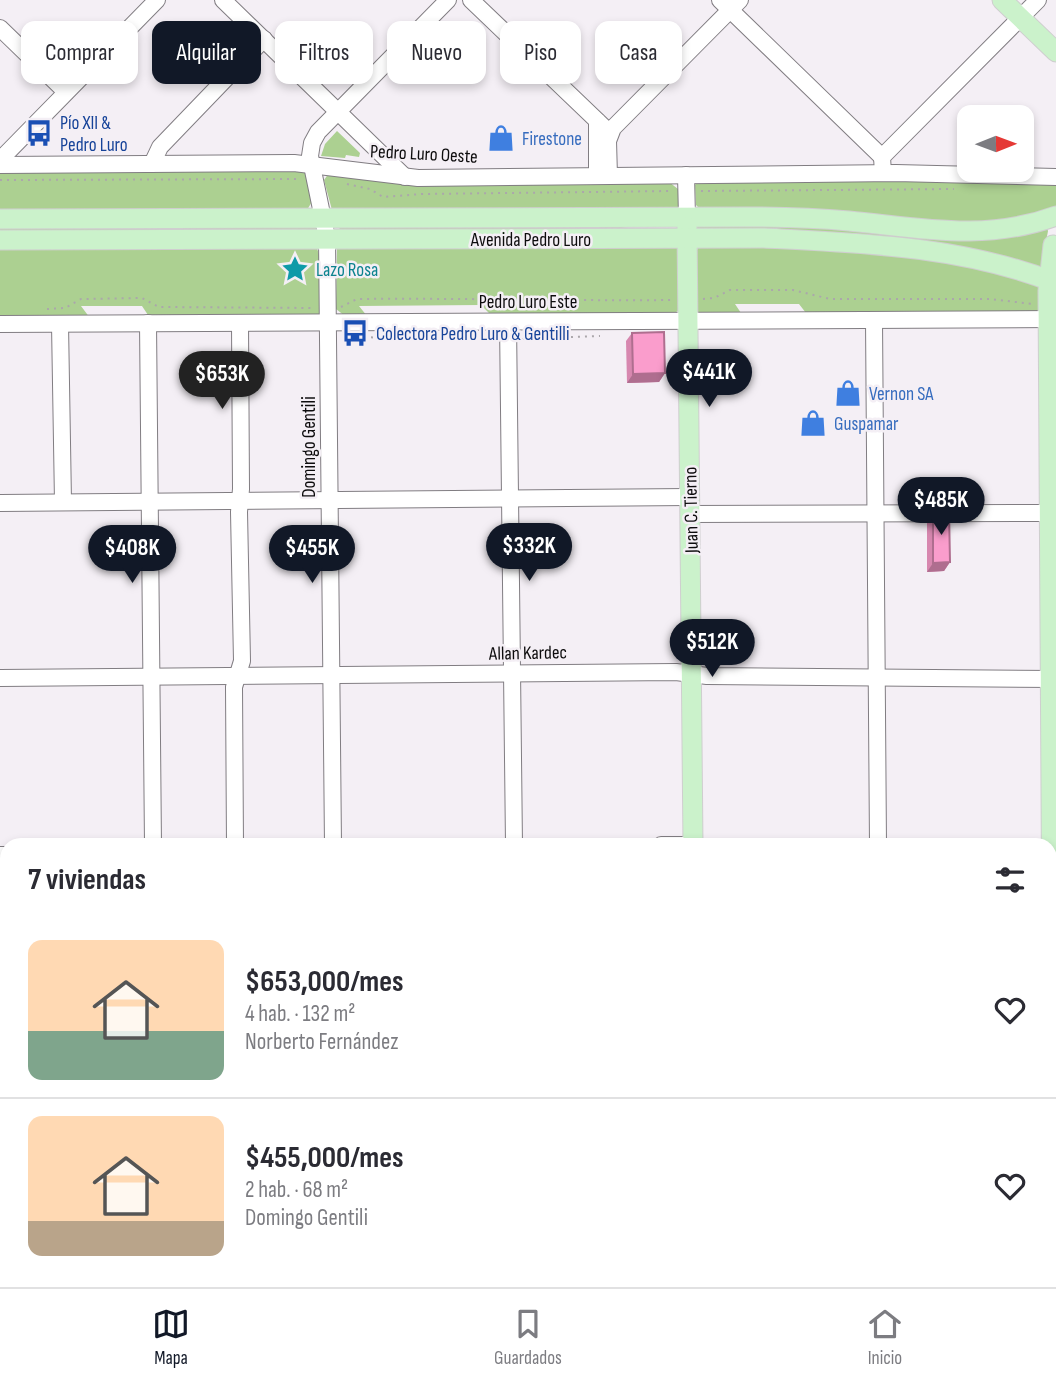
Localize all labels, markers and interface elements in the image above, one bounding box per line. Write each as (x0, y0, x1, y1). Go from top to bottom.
chip: Comprar (21, 21, 138, 84)
chip: Alquilar (152, 21, 261, 84)
chip: Filtros (275, 21, 373, 84)
chip: Nuevo (387, 21, 486, 84)
chip: Piso (500, 21, 581, 84)
chip: Casa (595, 21, 682, 84)
north arrow (957, 105, 1034, 182)
map controls (957, 105, 1034, 182)
place label: Pío XII & Pedro Luro (60, 112, 128, 157)
bus stop icon: Pío XII & Pedro Luro (24, 118, 54, 148)
shop icon: Firestone (486, 123, 516, 153)
place label: Firestone (522, 128, 582, 151)
street label: Pedro Luro Oeste (370, 140, 478, 169)
street label: Avenida Pedro Luro (470, 229, 591, 252)
place icon: Lazo Rosa (280, 254, 310, 284)
place label: Lazo Rosa (316, 259, 378, 282)
street label: Pedro Luro Este (479, 291, 577, 314)
bus stop icon: Colectora Pedro Luro & Gentilli (340, 318, 370, 348)
place label: Colectora Pedro Luro & Gentilli (376, 323, 570, 346)
pin: $441K (660, 350, 758, 409)
pin: $653K (173, 352, 271, 411)
text: $441K (682, 358, 736, 386)
text: $653K (195, 360, 249, 388)
shop icon: Vernon SA (833, 378, 863, 408)
place label: Vernon SA (869, 383, 934, 406)
street label: Domingo Gentili (298, 396, 321, 498)
shop icon: Guspamar (798, 408, 828, 438)
place label: Guspamar (834, 413, 899, 436)
street label: Juan C. Tierno (679, 467, 704, 554)
pin: $485K (892, 477, 990, 537)
text: $485K (914, 486, 968, 514)
pin: $332K (480, 524, 578, 583)
pin: $408K (83, 526, 181, 585)
pin: $455K (263, 526, 361, 585)
text: $332K (502, 532, 556, 560)
text: $408K (104, 534, 160, 562)
text: $455K (285, 534, 339, 562)
pin: $512K (663, 620, 761, 679)
text: $512K (686, 628, 738, 656)
street label: Allan Kardec (488, 641, 567, 666)
icon: filters (991, 861, 1029, 899)
text: 7 viviendas (28, 862, 146, 898)
text: $653,000/mes (245, 964, 404, 1000)
icon: home (84, 968, 168, 1052)
icon: heart (991, 991, 1029, 1029)
text: 4 hab. · 132 m² (245, 1000, 355, 1028)
text: Norberto Fernández (245, 1028, 398, 1056)
text: $455,000/mes (245, 1140, 403, 1176)
icon: home (84, 1144, 168, 1228)
icon: heart (991, 1167, 1029, 1205)
text: 2 hab. · 68 m² (245, 1176, 348, 1204)
text: Domingo Gentili (245, 1204, 368, 1232)
tab: Mapa (152, 1305, 190, 1370)
tab: Guardados (494, 1305, 562, 1370)
tab: Inicio (866, 1305, 904, 1370)

